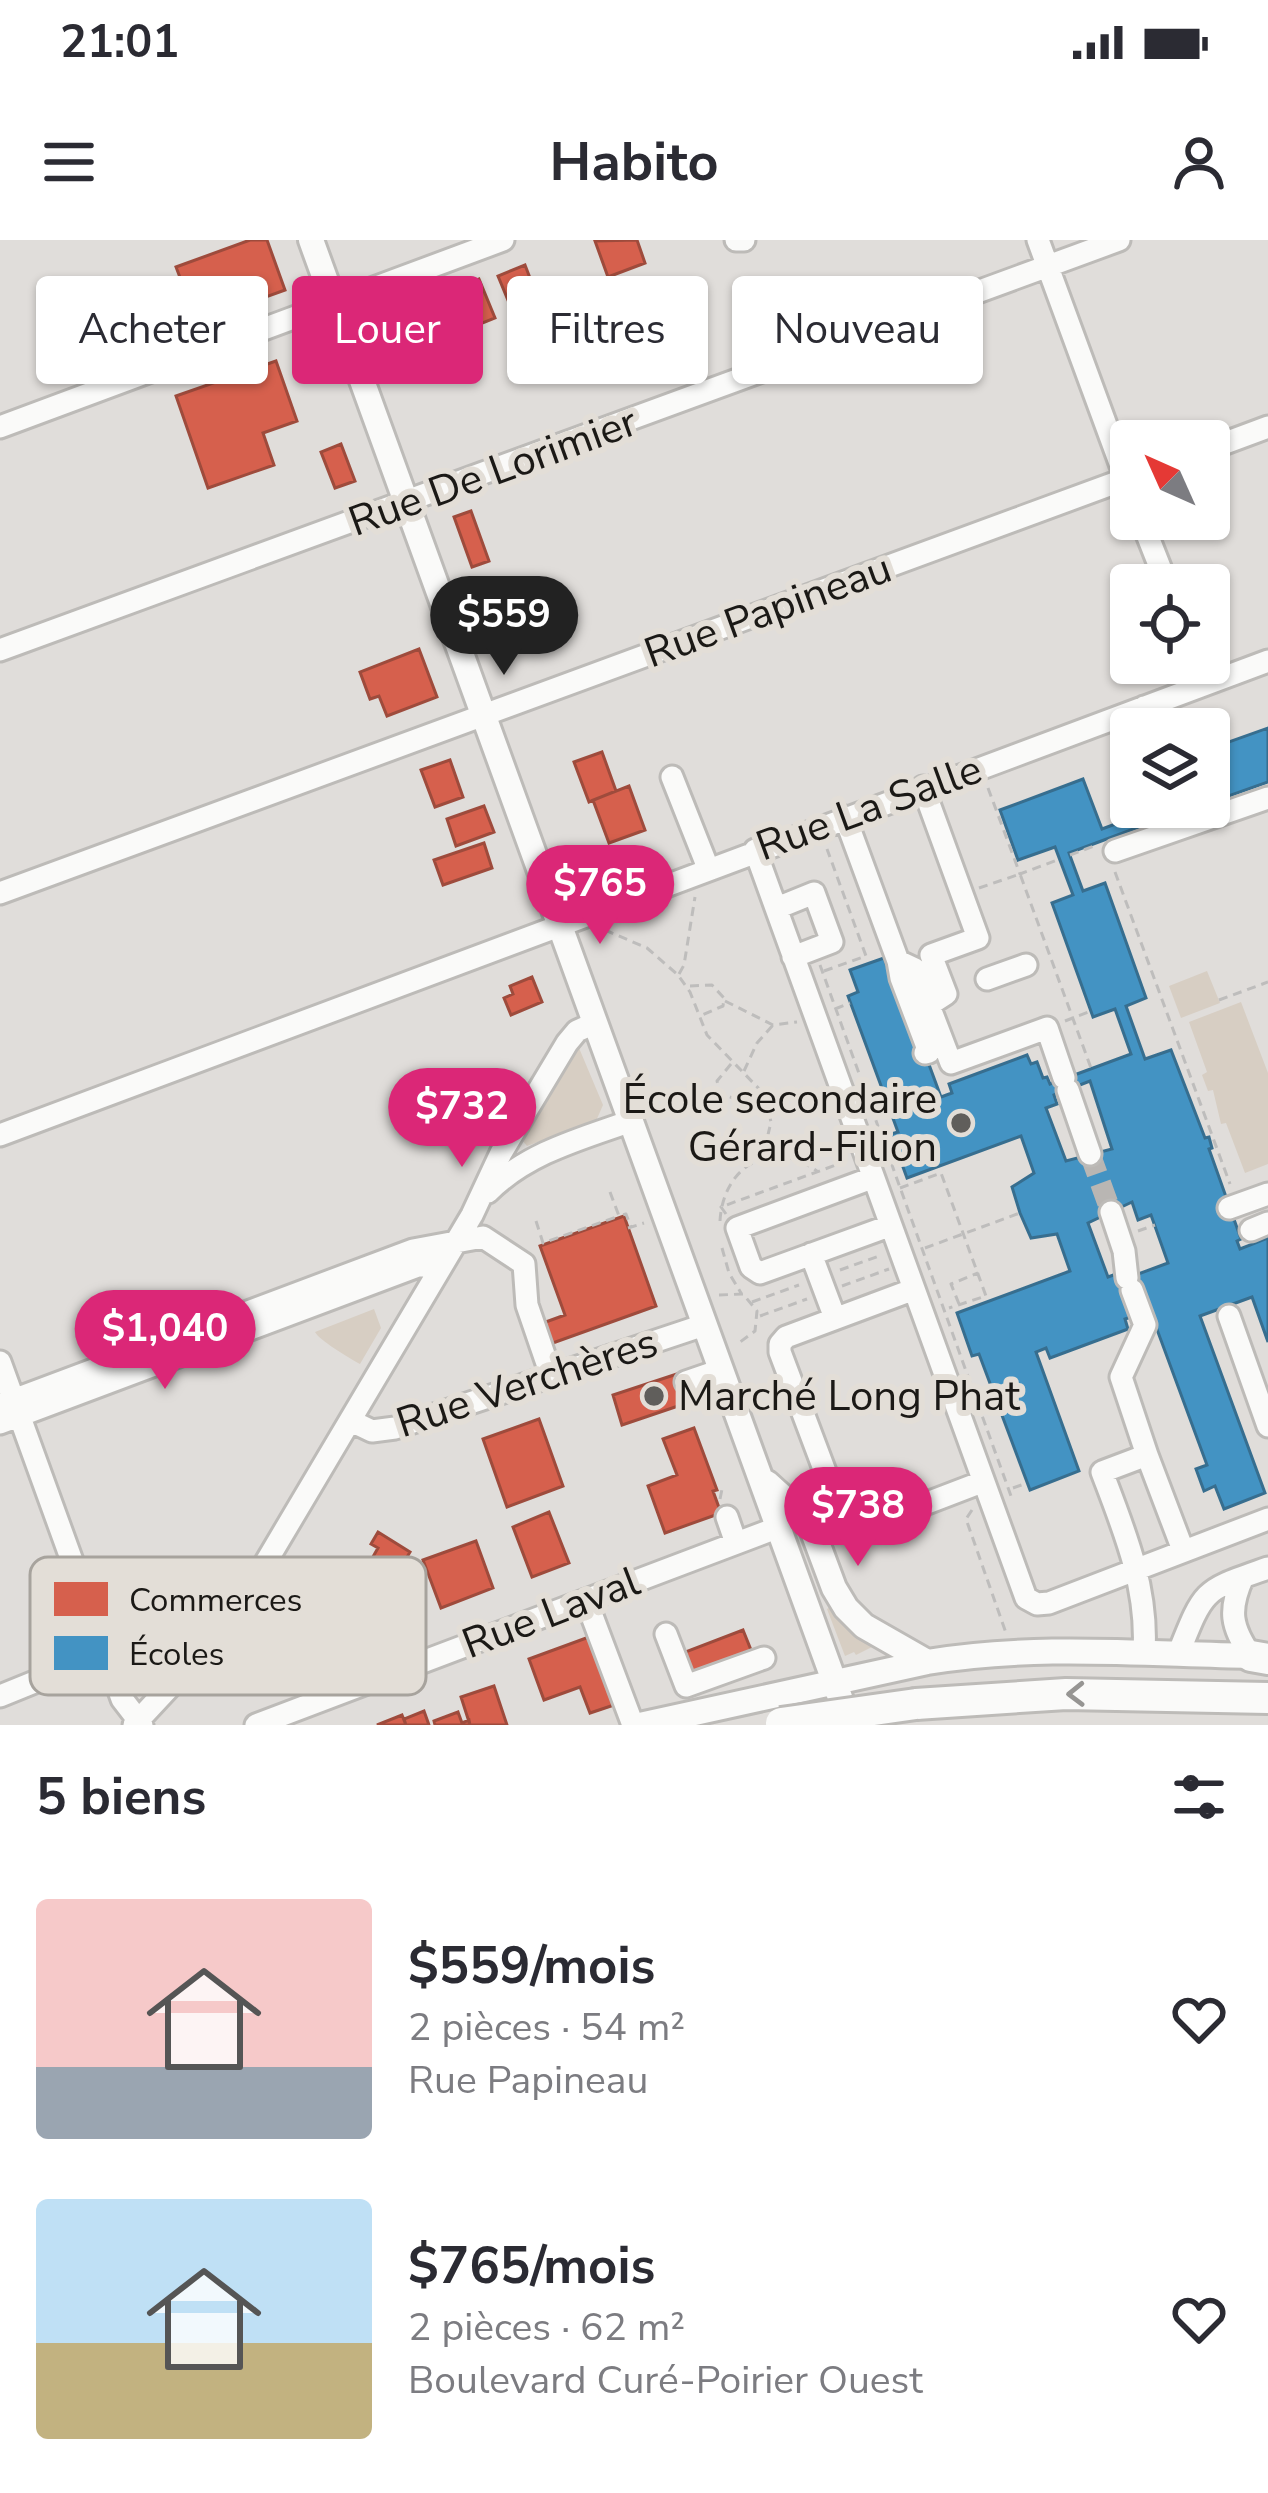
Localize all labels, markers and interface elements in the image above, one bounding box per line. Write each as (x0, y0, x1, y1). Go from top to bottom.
text: 21:01 (60, 12, 179, 73)
text: Habito (549, 125, 719, 199)
icon: menu (36, 129, 102, 195)
icon: person (1166, 129, 1232, 195)
chip: Acheter (36, 276, 268, 384)
chip: Louer (292, 276, 483, 384)
chip: Filtres (507, 276, 708, 384)
chip: Nouveau (732, 276, 983, 384)
street label: Rue De Lorimier (341, 393, 645, 551)
north arrow (1110, 420, 1230, 540)
map controls (1110, 420, 1230, 828)
street label: Rue Papineau (637, 540, 899, 682)
button: locate (1110, 564, 1230, 684)
pin: $559 (433, 576, 575, 678)
text: $559 (457, 588, 551, 641)
button: layers (1110, 708, 1230, 828)
street label: Rue La Salle (748, 741, 990, 875)
pin: $765 (529, 845, 671, 947)
text: $765 (553, 857, 647, 910)
pin: $732 (391, 1068, 533, 1170)
place label: École secondaire Gérard-Filion (623, 1071, 937, 1176)
text: $732 (415, 1080, 509, 1133)
marker: École secondaire Gérard-Filion (948, 1110, 974, 1136)
pin: $1,040 (67, 1290, 263, 1392)
text: $1,040 (102, 1302, 228, 1355)
street label: Rue Verchères (389, 1314, 665, 1452)
place label: Marché Long Phat (678, 1368, 1020, 1425)
marker: Marché Long Phat (641, 1383, 667, 1409)
pin: $738 (787, 1467, 929, 1569)
text: $738 (811, 1479, 905, 1532)
street label: Rue Laval (454, 1553, 648, 1673)
legend (30, 1557, 426, 1695)
text: Commerces (129, 1578, 302, 1623)
text: Écoles (129, 1632, 224, 1677)
one-way arrow (1066, 1681, 1084, 1707)
text: 5 biens (36, 1762, 206, 1832)
icon: filters (1166, 1764, 1232, 1830)
text: $559/mois (408, 1931, 655, 2001)
icon: home (132, 1947, 276, 2091)
icon: heart (1166, 1986, 1232, 2052)
text: 2 pièces · 54 m² (408, 2001, 685, 2054)
text: Rue Papineau (408, 2054, 648, 2107)
text: $765/mois (408, 2231, 655, 2301)
icon: home (132, 2247, 276, 2391)
icon: heart (1166, 2286, 1232, 2352)
text: 2 pièces · 62 m² (408, 2301, 685, 2354)
text: Boulevard Curé-Poirier Ouest (408, 2354, 923, 2407)

